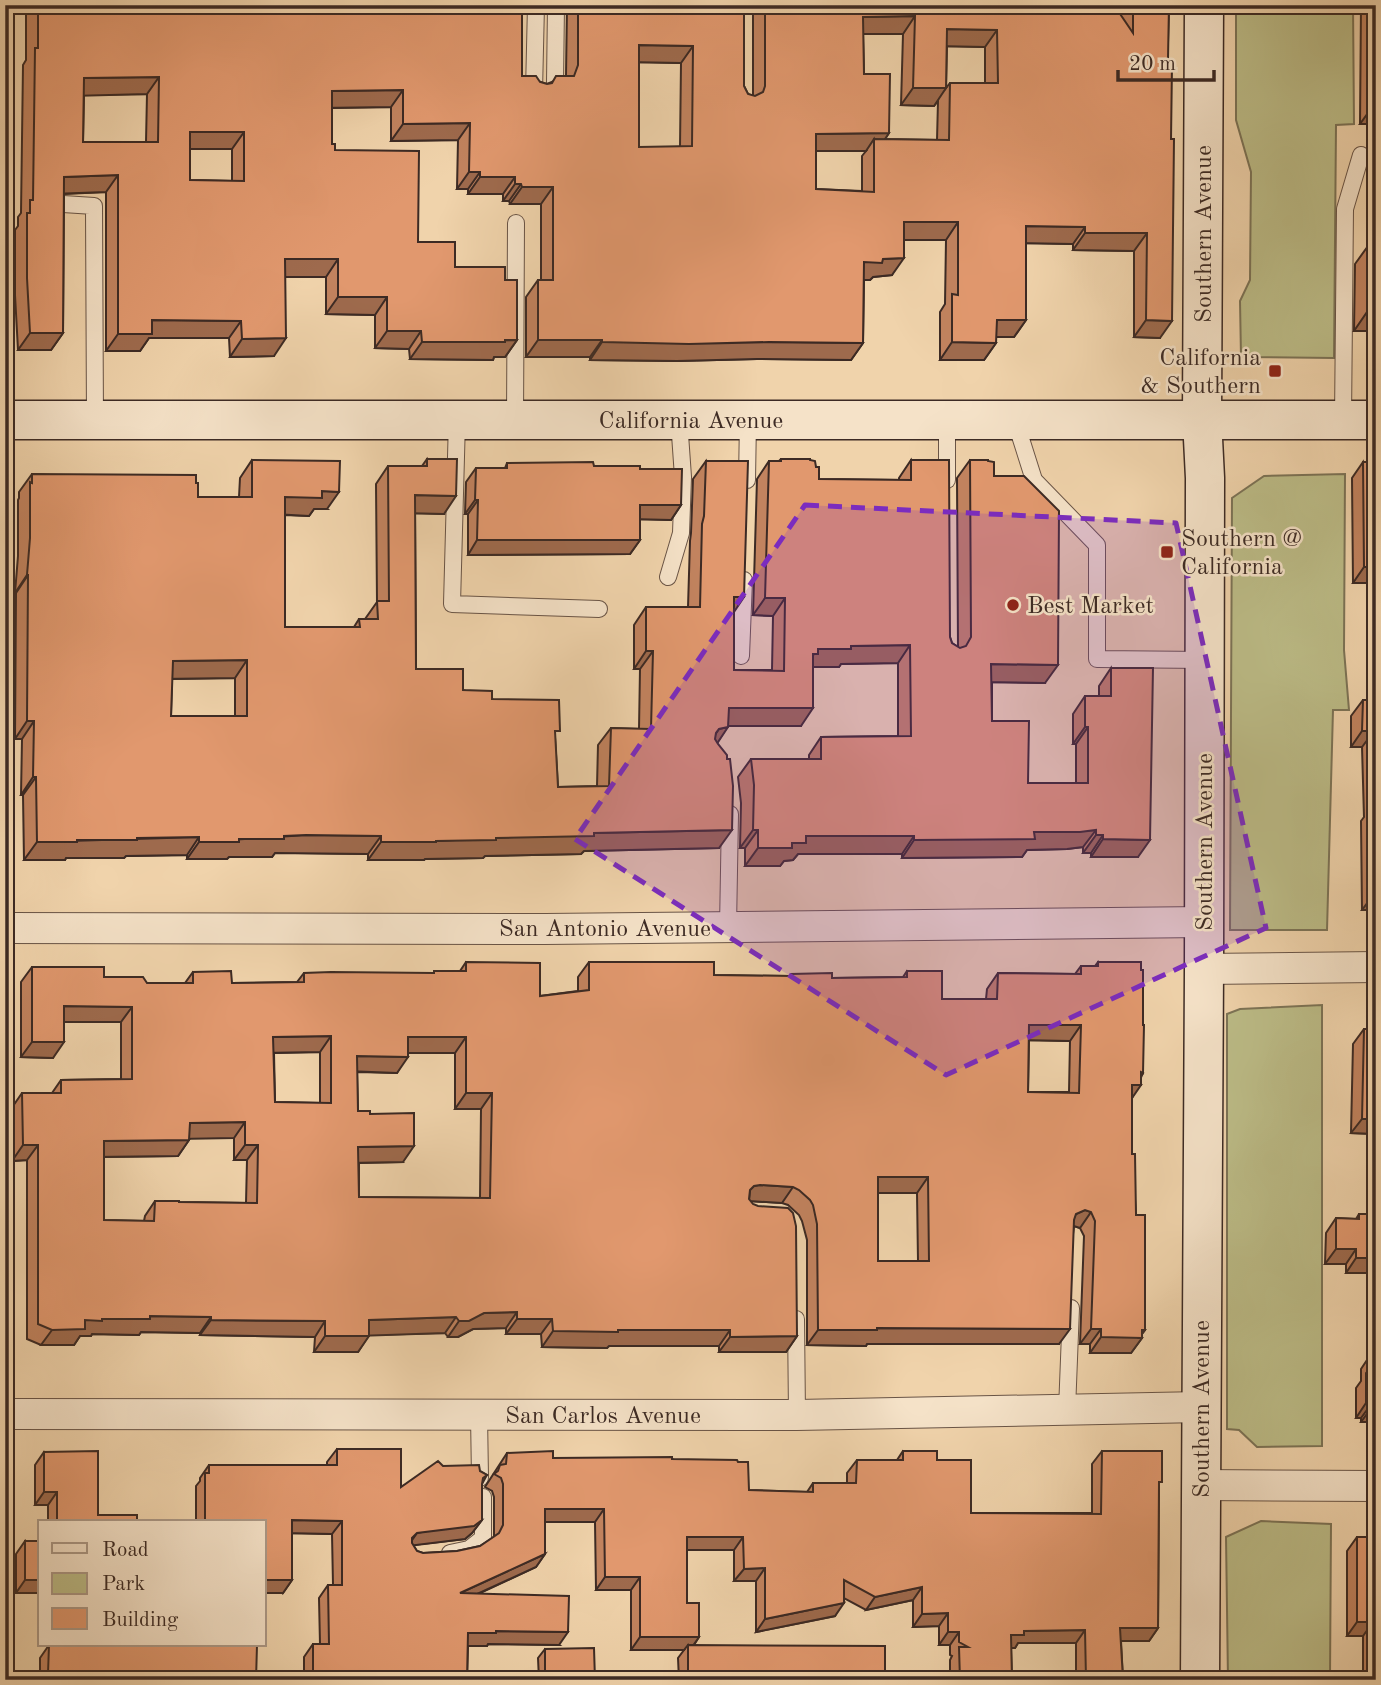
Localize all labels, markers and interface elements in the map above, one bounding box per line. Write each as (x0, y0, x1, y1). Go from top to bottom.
scale bar (1118, 38, 1215, 82)
text: 20 m (1129, 54, 1176, 75)
street label: Southern Avenue (1193, 145, 1217, 323)
place label: California & Southern (1141, 347, 1261, 399)
marker: California & Southern (1267, 363, 1283, 379)
street label: California Avenue (599, 410, 783, 434)
place label: Southern @ California (1181, 528, 1302, 580)
marker: Southern @ California (1159, 544, 1175, 560)
place label: Best Market (1027, 595, 1154, 619)
marker: Best Market (1005, 597, 1021, 613)
street label: Southern Avenue (1194, 753, 1218, 931)
street label: San Antonio Avenue (499, 918, 711, 942)
street label: Southern Avenue (1191, 1320, 1215, 1498)
street label: San Carlos Avenue (505, 1405, 701, 1429)
legend (38, 1520, 266, 1646)
text: Road (102, 1540, 149, 1561)
text: Park (102, 1574, 145, 1595)
text: Building (102, 1610, 179, 1631)

